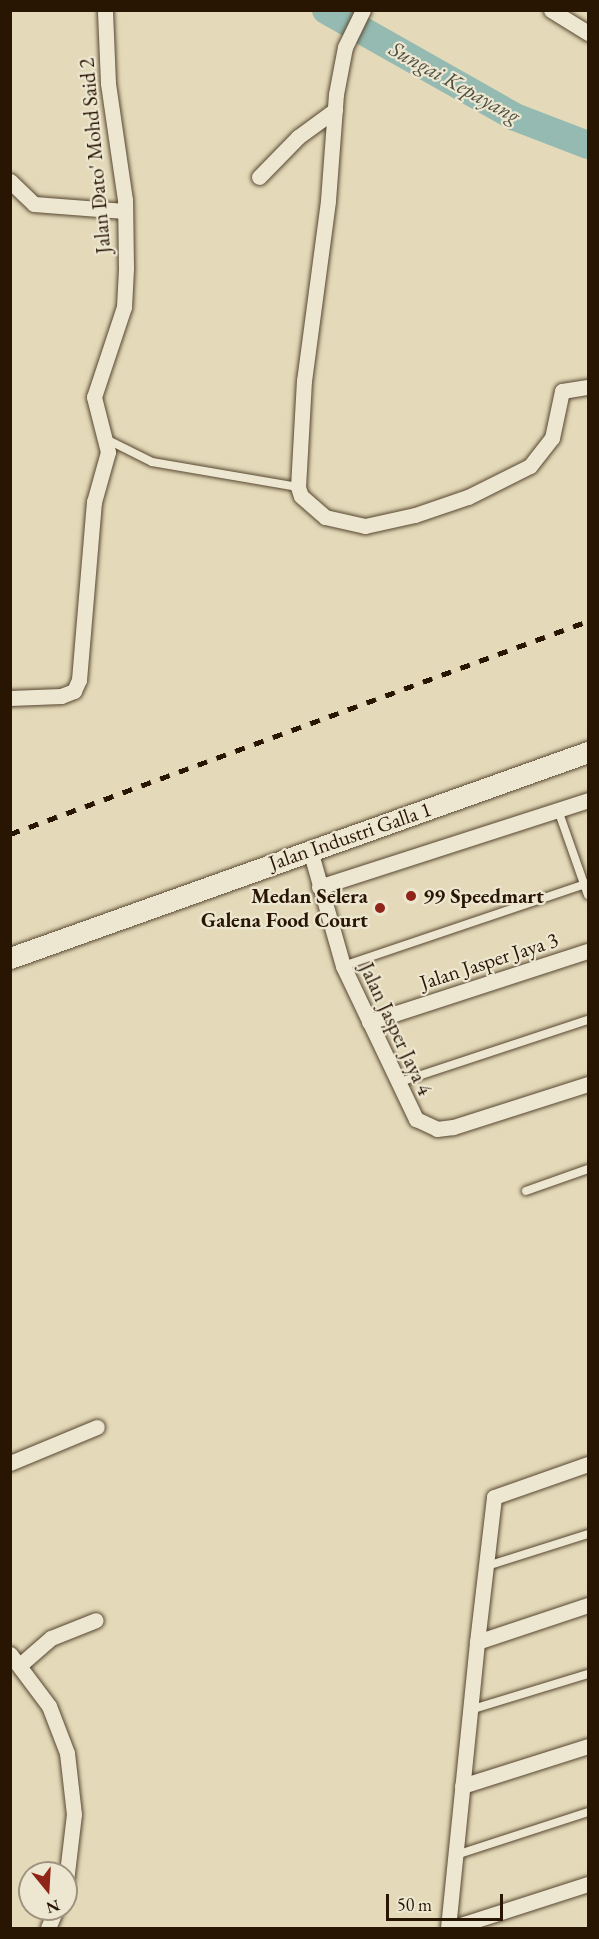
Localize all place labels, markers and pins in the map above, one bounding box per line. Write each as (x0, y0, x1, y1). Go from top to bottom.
place label: Medan Selera Galena Food Court (201, 883, 368, 933)
place label: 99 Speedmart (423, 883, 544, 909)
marker: 99 Speedmart (404, 889, 418, 903)
marker: Medan Selera Galena Food Court (373, 901, 387, 915)

